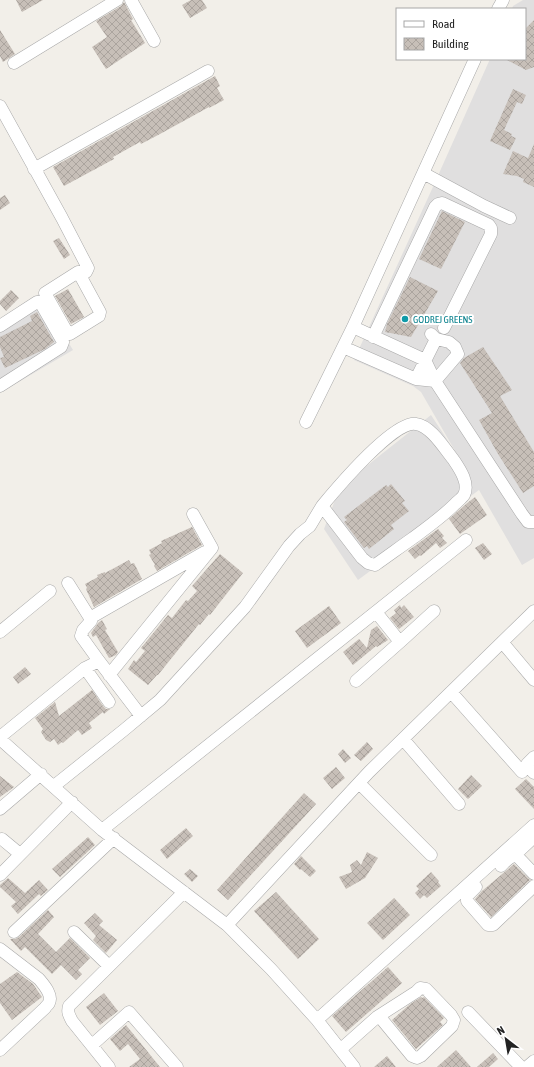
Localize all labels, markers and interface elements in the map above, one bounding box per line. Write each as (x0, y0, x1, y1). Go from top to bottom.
legend (396, 8, 526, 60)
text: Road (432, 17, 455, 31)
text: Building (432, 37, 470, 51)
marker: GODREJ GREENS (400, 314, 410, 324)
place label: GODREJ GREENS (413, 314, 473, 325)
north arrow (486, 1019, 526, 1059)
text: N (495, 1024, 507, 1037)

